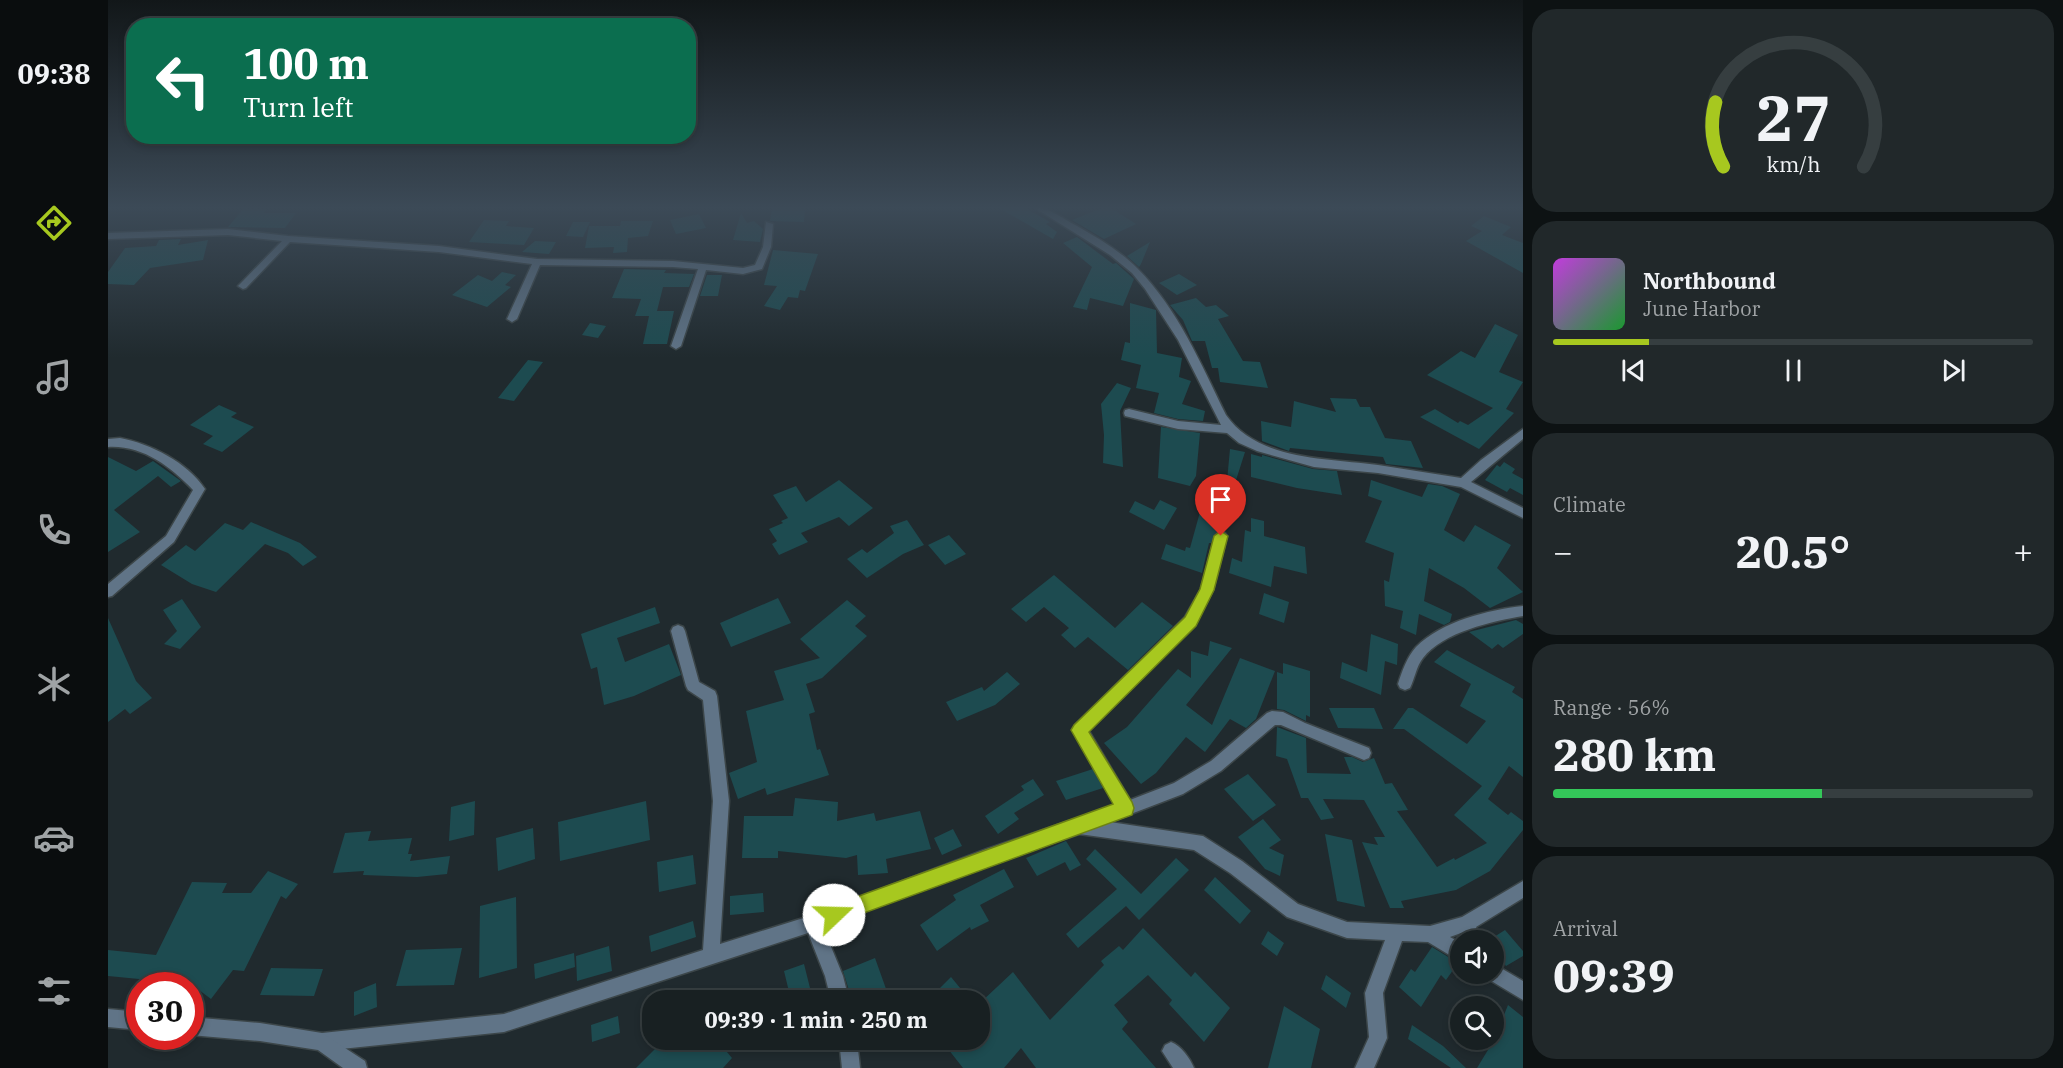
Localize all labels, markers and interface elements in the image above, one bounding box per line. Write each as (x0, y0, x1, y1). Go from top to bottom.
text: 100 m (243, 36, 369, 91)
icon: left (144, 42, 222, 120)
text: 09:38 (18, 56, 90, 91)
text: 27 (1756, 78, 1830, 159)
text: Turn left (243, 89, 354, 124)
text: km/h (1766, 151, 1820, 179)
icon: directions (33, 202, 75, 244)
text: Northbound (1643, 266, 1776, 295)
text: June Harbor (1643, 295, 1760, 322)
icon: previous (1617, 354, 1650, 387)
icon: pause (1777, 354, 1810, 387)
icon: next (1937, 354, 1970, 387)
icon: music (33, 356, 75, 398)
pin (1195, 474, 1246, 536)
icon: arrive (1204, 483, 1237, 516)
text: Climate (1553, 491, 1626, 518)
icon: phone (33, 509, 75, 551)
text: 20.5° (1736, 522, 1850, 580)
text: − (1553, 530, 1573, 573)
text: + (2013, 530, 2033, 573)
icon: climate (33, 663, 75, 705)
text: Range · 56% (1553, 694, 1670, 721)
text: 280 km (1553, 725, 1716, 783)
icon: car (33, 817, 75, 859)
position arrow (802, 883, 866, 947)
text: Arrival (1553, 915, 1618, 942)
map controls (1450, 930, 1504, 1050)
button: sound (1450, 930, 1504, 984)
text: 09:39 (1553, 946, 1675, 1004)
icon: filters (33, 970, 75, 1012)
speed limit sign: 30 (126, 972, 204, 1050)
button: search (1450, 996, 1504, 1050)
text: 09:39 · 1 min · 250 m (704, 1005, 928, 1034)

